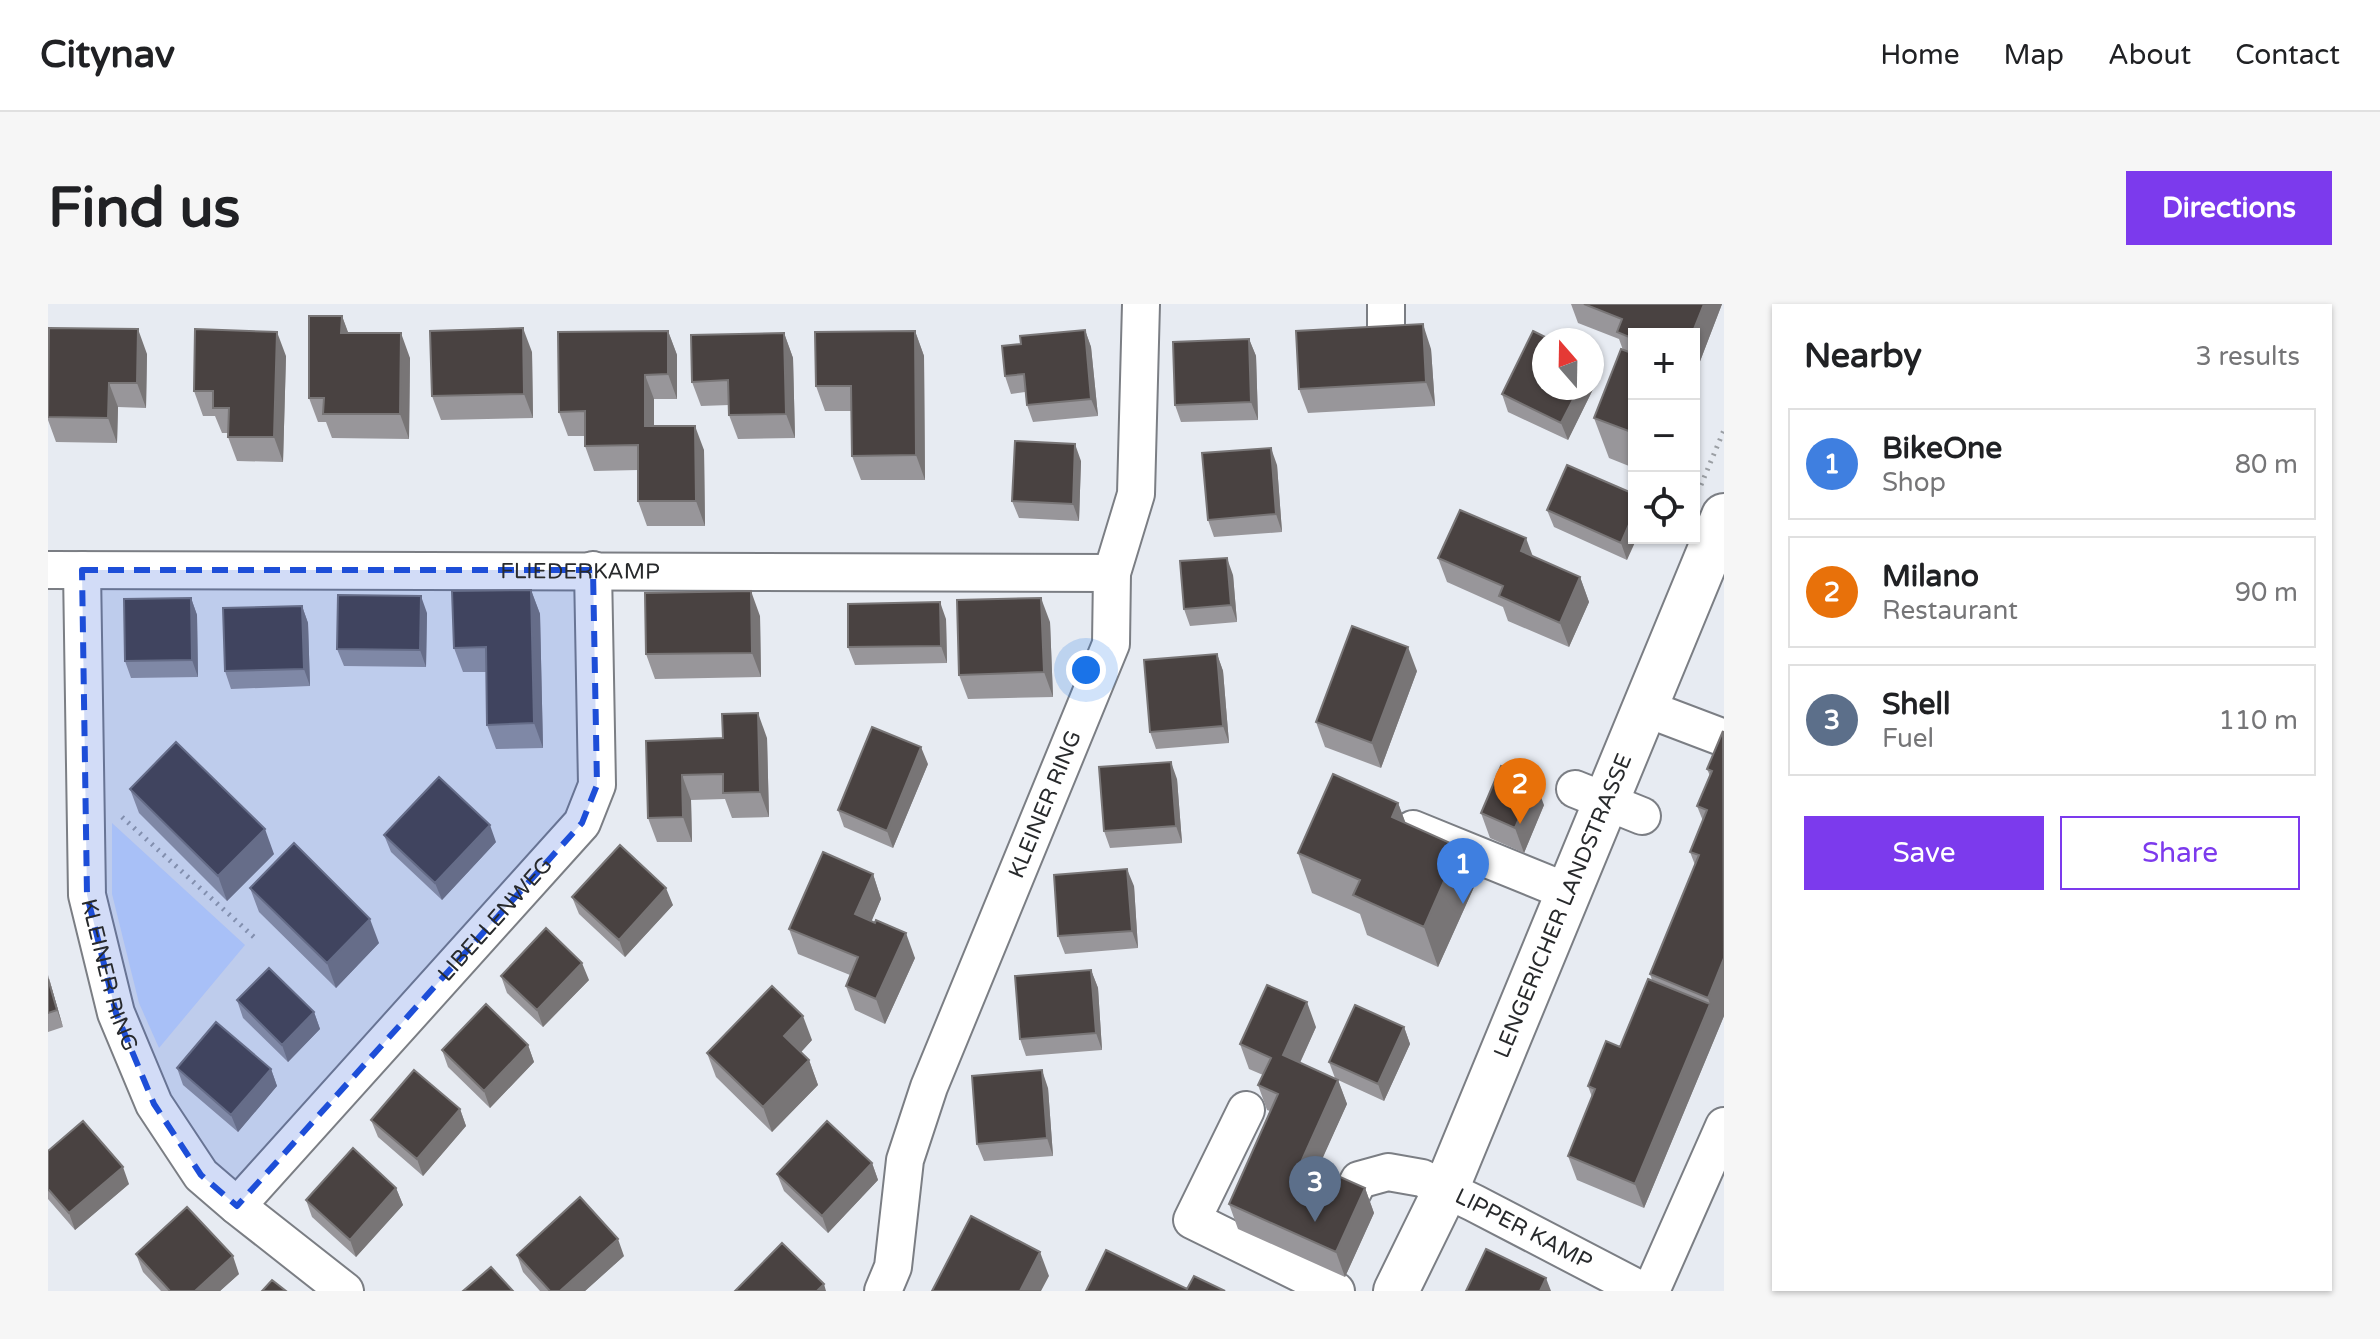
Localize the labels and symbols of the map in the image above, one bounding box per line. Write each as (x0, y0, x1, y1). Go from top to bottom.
north arrow (1532, 328, 1604, 400)
street label: FLIEDERKAMP (500, 558, 660, 585)
your location (1066, 650, 1106, 690)
street label: KLEINER RING (1003, 727, 1087, 882)
street label: LENGERICHER LANDSTRASSE (1489, 750, 1637, 1062)
pin: 2 (1494, 758, 1546, 824)
pin: 1 (1437, 838, 1489, 904)
street label: LIBELLENWEG (433, 852, 558, 987)
street label: KLEINER RING (75, 896, 143, 1055)
pin: 3 (1289, 1156, 1341, 1222)
street label: LIPPER KAMP (1451, 1183, 1597, 1275)

